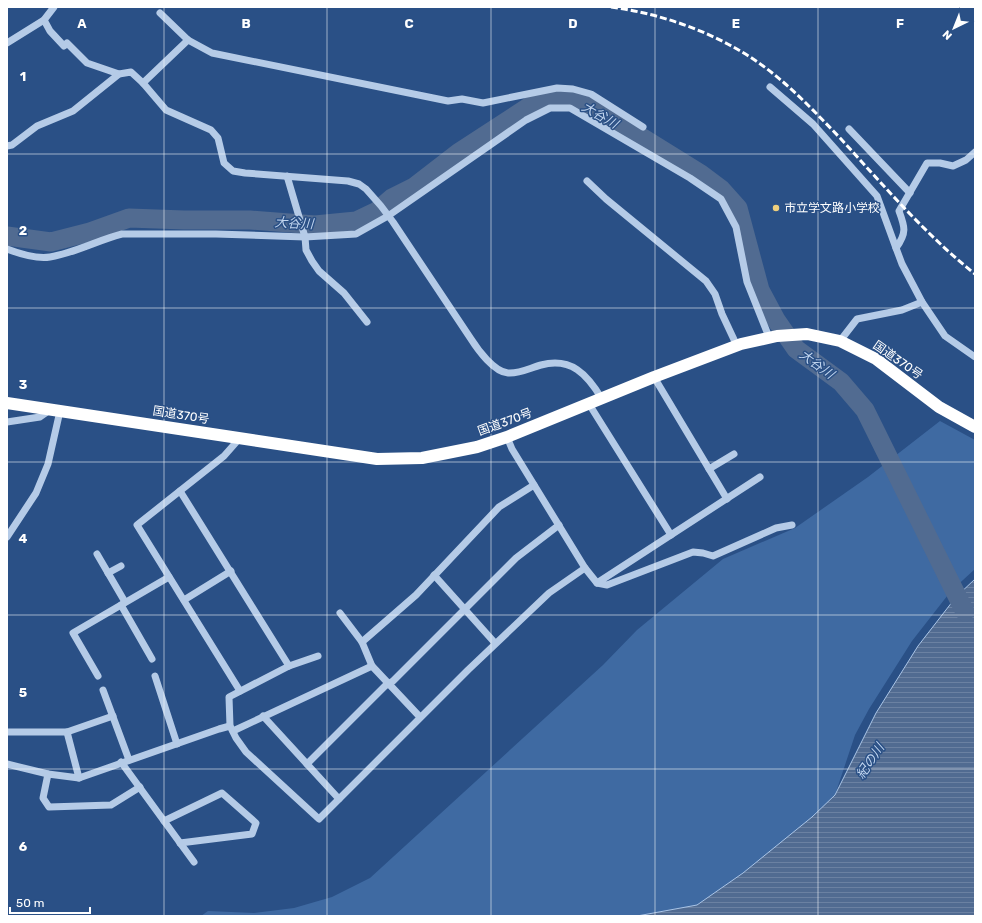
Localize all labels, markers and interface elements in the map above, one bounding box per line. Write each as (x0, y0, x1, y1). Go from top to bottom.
north arrow (934, 8, 974, 48)
text: A (77, 16, 87, 31)
text: B (241, 16, 251, 31)
text: C (404, 16, 414, 31)
text: D (568, 16, 578, 31)
text: E (732, 16, 740, 31)
text: F (896, 16, 904, 31)
text: N (940, 27, 955, 42)
text: 1 (20, 69, 26, 84)
water label: 大谷川 (579, 99, 622, 132)
place label: 市立学文路小学校 (784, 201, 880, 215)
marker: 市立学文路小学校 (771, 203, 781, 213)
water label: 大谷川 (274, 214, 316, 232)
text: 2 (19, 223, 27, 238)
street label: 国道370号 (871, 338, 925, 382)
water label: 大谷川 (797, 346, 839, 383)
text: 3 (19, 377, 28, 392)
street label: 国道370号 (152, 404, 210, 426)
street label: 国道370号 (476, 406, 534, 438)
text: 4 (19, 531, 28, 546)
text: 5 (19, 685, 27, 700)
water label: 紀の川 (853, 739, 888, 781)
text: 6 (19, 839, 28, 854)
scale bar (10, 889, 90, 915)
text: 50 m (16, 896, 44, 910)

